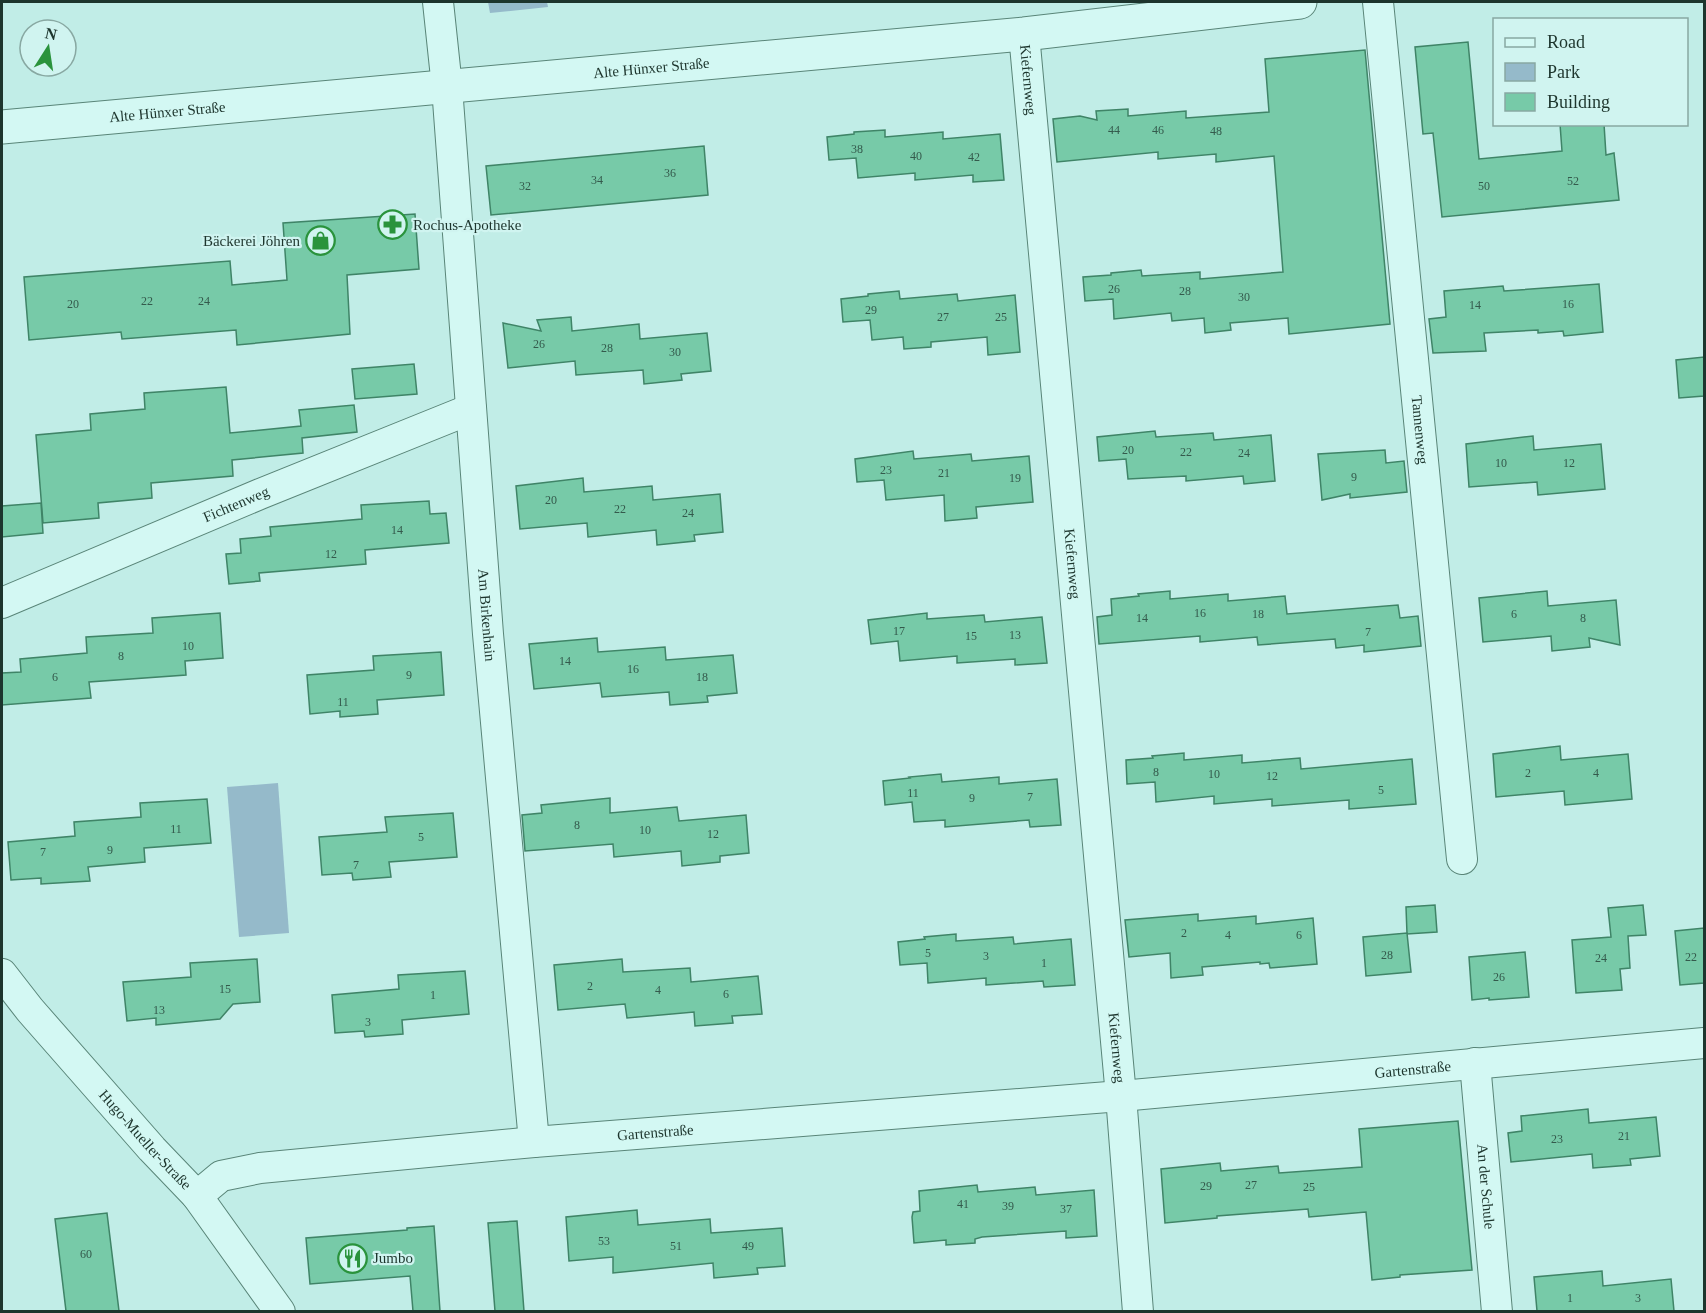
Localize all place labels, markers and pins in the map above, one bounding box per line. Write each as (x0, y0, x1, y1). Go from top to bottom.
pharmacy icon: Rochus-Apotheke (376, 209, 408, 241)
place label: Rochus-Apotheke (413, 217, 522, 233)
shop icon: Bäckerei Jöhren (305, 225, 337, 257)
place label: Bäckerei Jöhren (203, 233, 300, 249)
restaurant icon: Jumbo (336, 1242, 368, 1274)
place label: Jumbo (373, 1250, 413, 1266)

